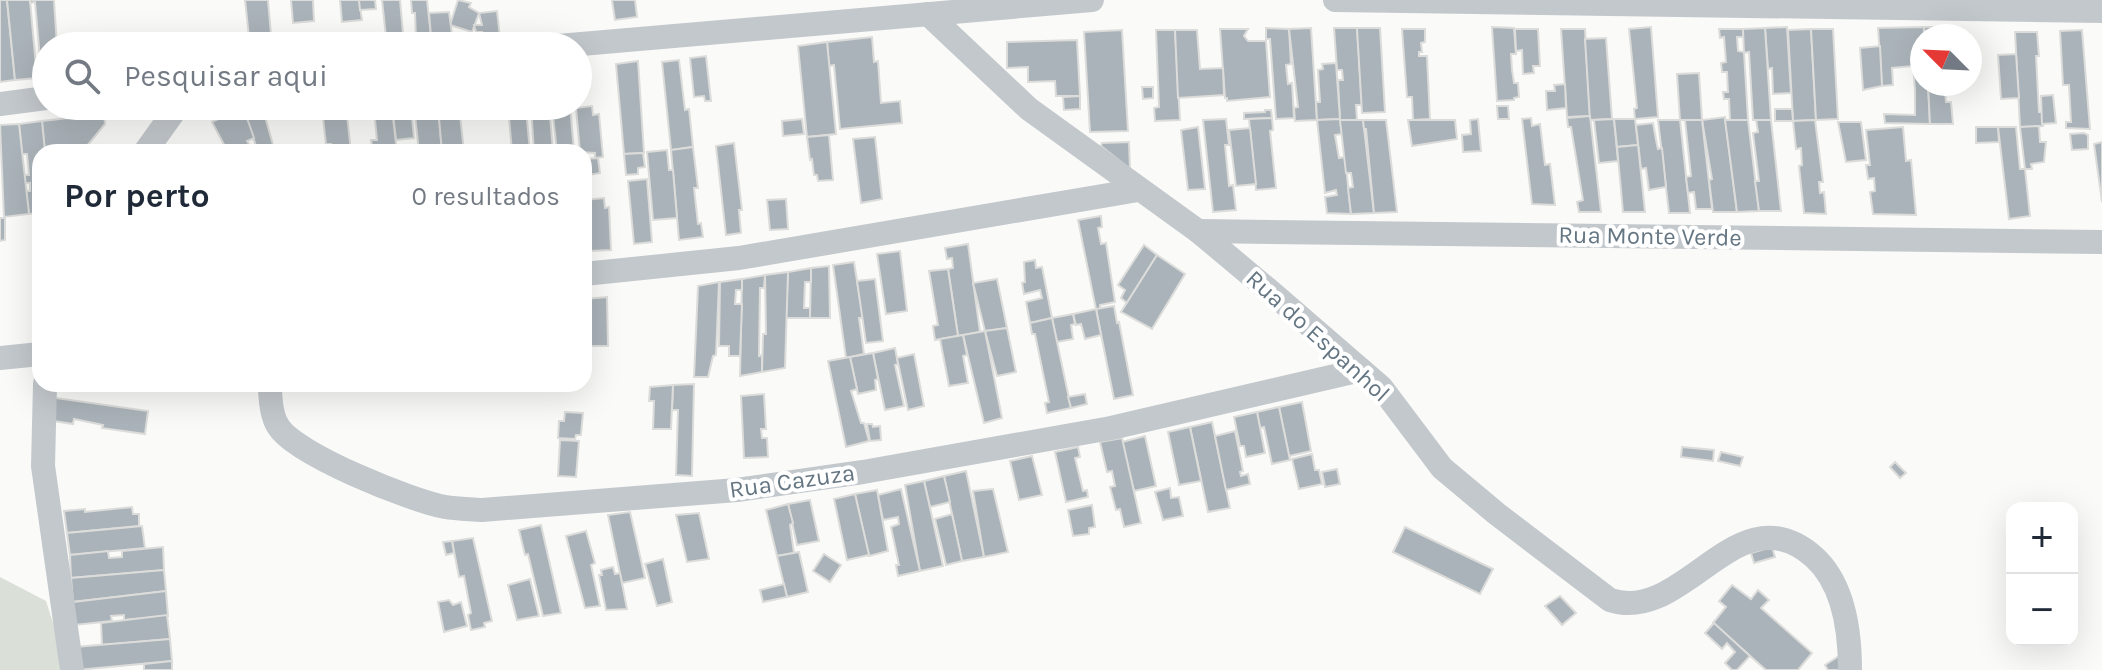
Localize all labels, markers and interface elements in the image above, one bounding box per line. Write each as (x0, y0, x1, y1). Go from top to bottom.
north arrow (1910, 24, 1982, 96)
search box (32, 32, 592, 120)
icon: search (60, 54, 104, 98)
text: Pesquisar aqui (124, 58, 328, 94)
text: Por perto (64, 176, 210, 216)
text: 0 resultados (412, 181, 560, 212)
street label: Rua Monte Verde (1558, 220, 1742, 252)
street label: Rua do Espanhol (1241, 264, 1395, 408)
street label: Rua Cazuza (727, 458, 857, 504)
map controls (2006, 502, 2078, 646)
button: + (2006, 502, 2078, 574)
button: − (2006, 574, 2078, 646)

